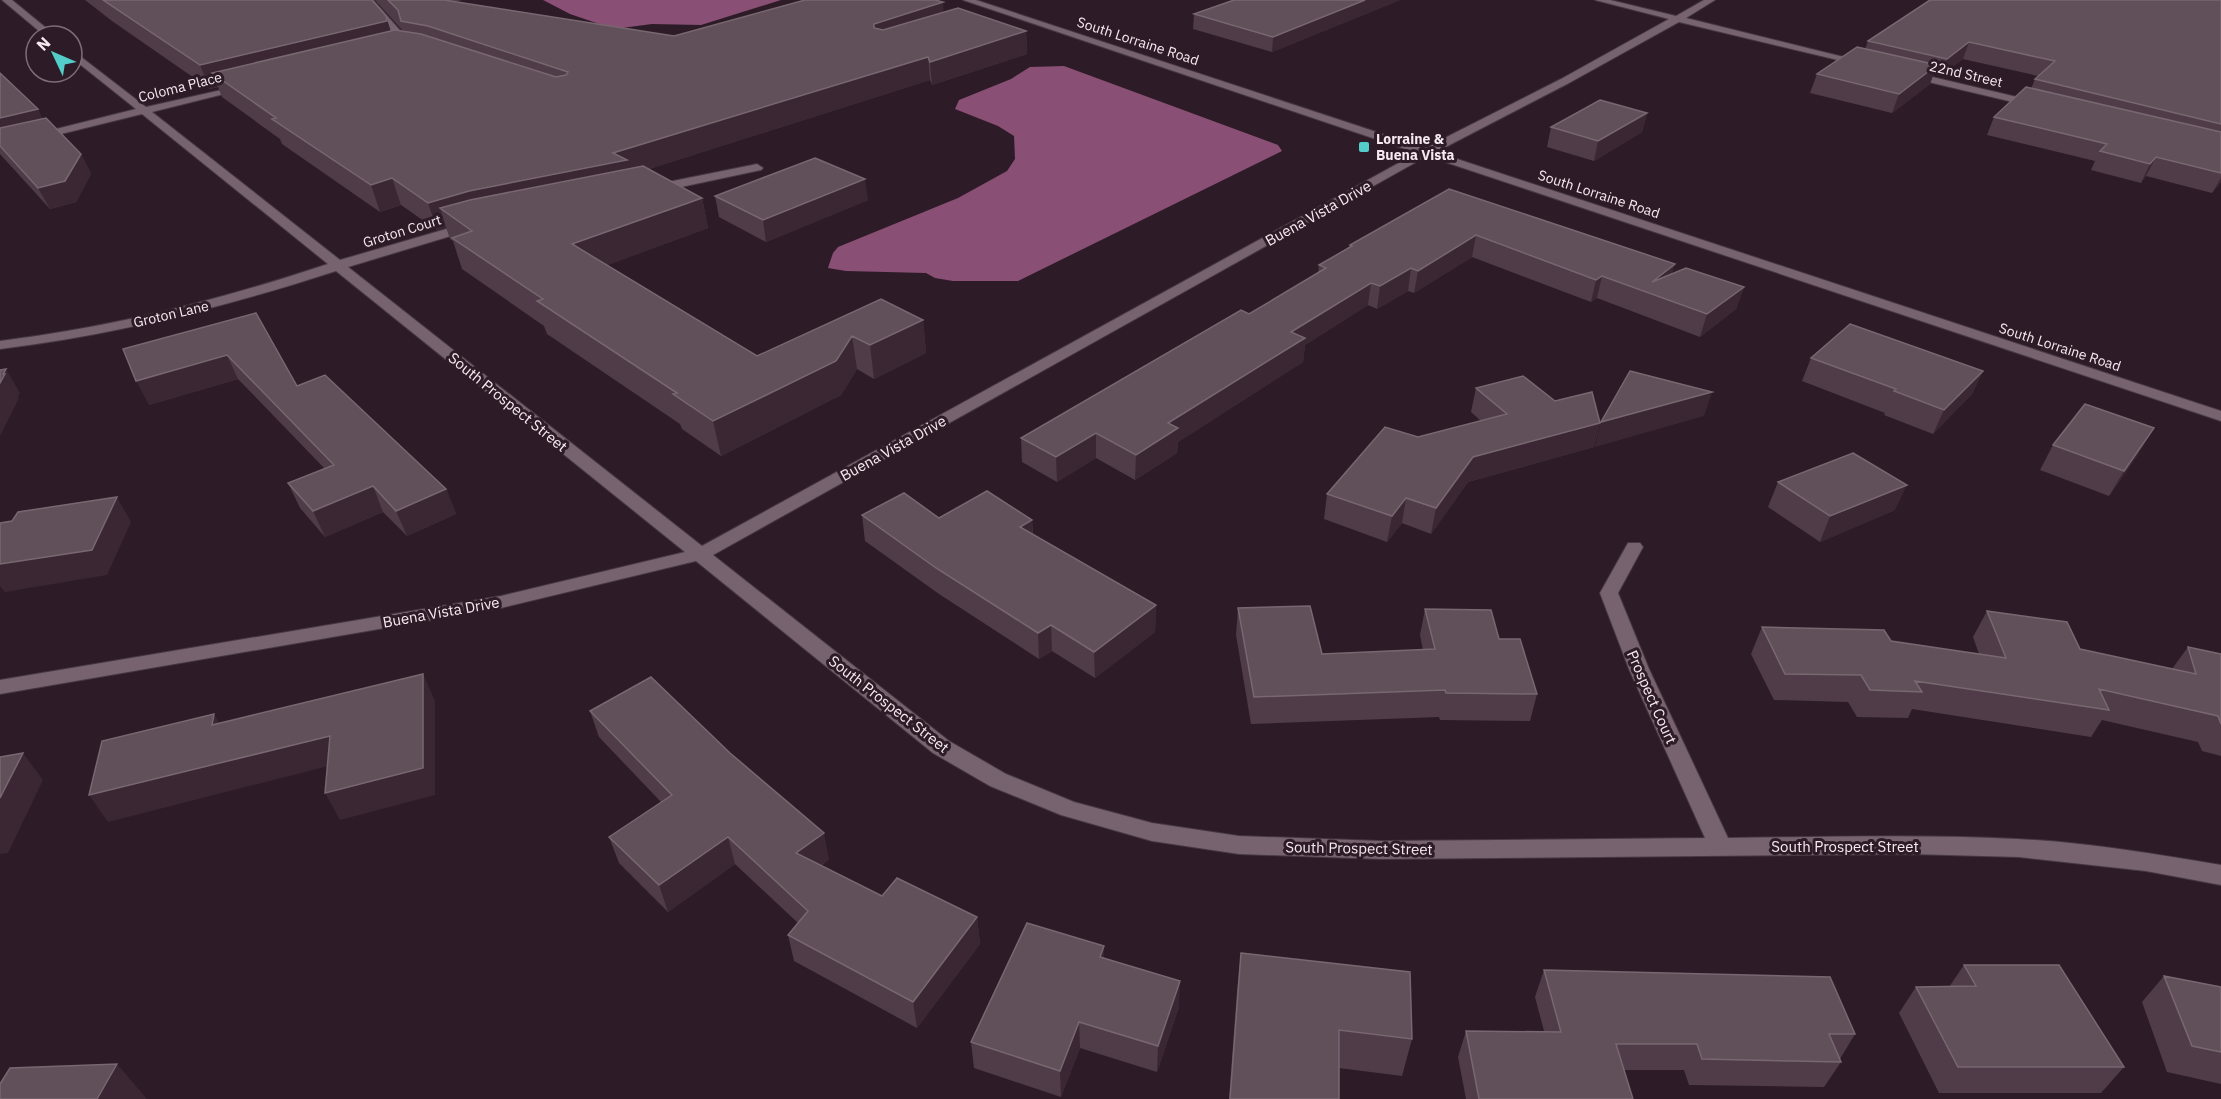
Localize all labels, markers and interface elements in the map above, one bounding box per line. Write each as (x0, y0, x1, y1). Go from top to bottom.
street label: South Lorraine Road (1075, 13, 1201, 69)
north arrow (24, 24, 84, 84)
text: N (32, 32, 54, 55)
street label: 22nd Street (1928, 57, 2004, 91)
street label: Coloma Place (136, 68, 224, 106)
place label: Lorraine & Buena Vista (1376, 130, 1455, 164)
marker: Lorraine & Buena Vista (1357, 140, 1371, 154)
street label: South Lorraine Road (1536, 166, 1662, 222)
street label: Buena Vista Drive (1262, 176, 1374, 250)
street label: Groton Court (361, 211, 444, 251)
street label: Groton Lane (132, 297, 211, 331)
street label: South Lorraine Road (1997, 319, 2123, 375)
street label: South Prospect Street (445, 348, 571, 456)
street label: Buena Vista Drive (837, 411, 949, 485)
street label: Buena Vista Drive (381, 592, 501, 632)
street label: Prospect Court (1623, 647, 1681, 747)
street label: South Prospect Street (825, 651, 953, 757)
street label: South Prospect Street (1285, 837, 1433, 859)
street label: South Prospect Street (1771, 837, 1919, 856)

